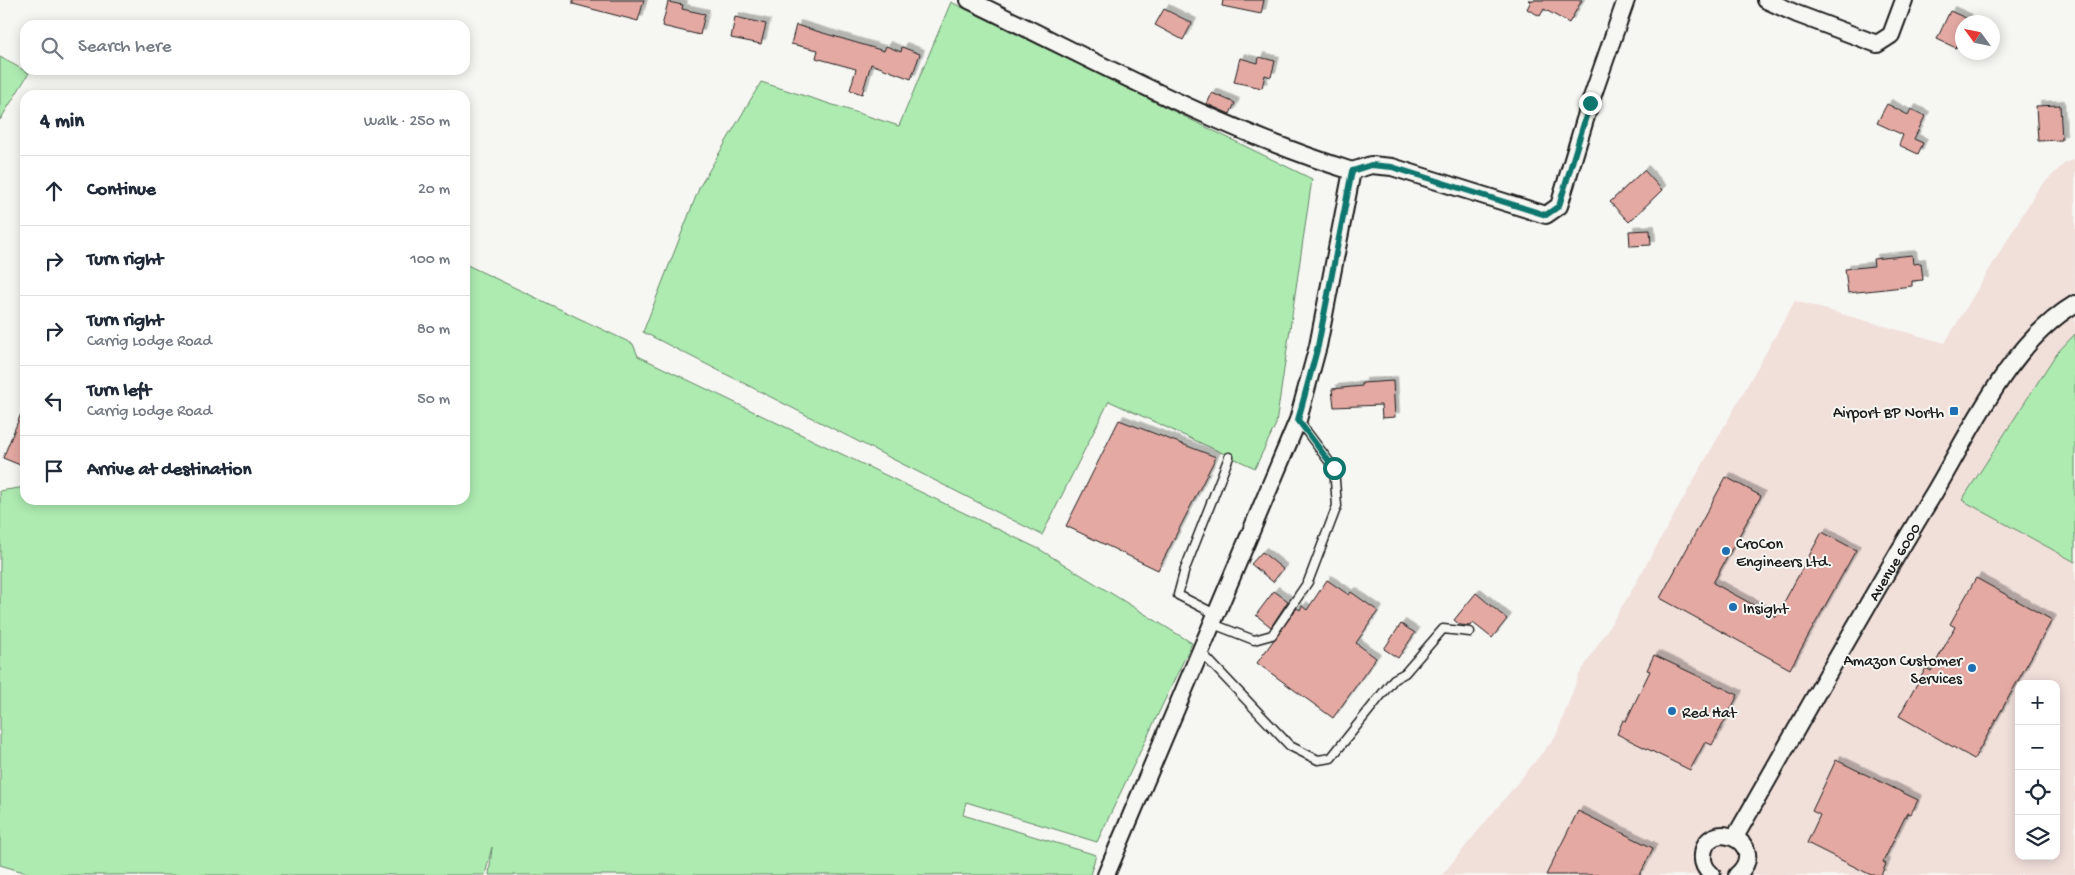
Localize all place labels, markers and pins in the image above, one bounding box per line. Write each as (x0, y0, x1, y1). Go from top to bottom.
place label: Airport BP North (1833, 405, 1944, 424)
marker: Airport BP North (1948, 405, 1960, 417)
place label: CroCon Engineers Ltd. (1736, 536, 1832, 573)
marker: CroCon Engineers Ltd. (1720, 545, 1732, 557)
marker: Insight (1727, 601, 1739, 613)
place label: Insight (1743, 601, 1790, 620)
place label: Amazon Customer Services (1843, 653, 1963, 690)
marker: Amazon Customer Services (1966, 662, 1978, 674)
marker: Red Hat (1666, 705, 1678, 717)
place label: Red Hat (1682, 705, 1738, 724)

